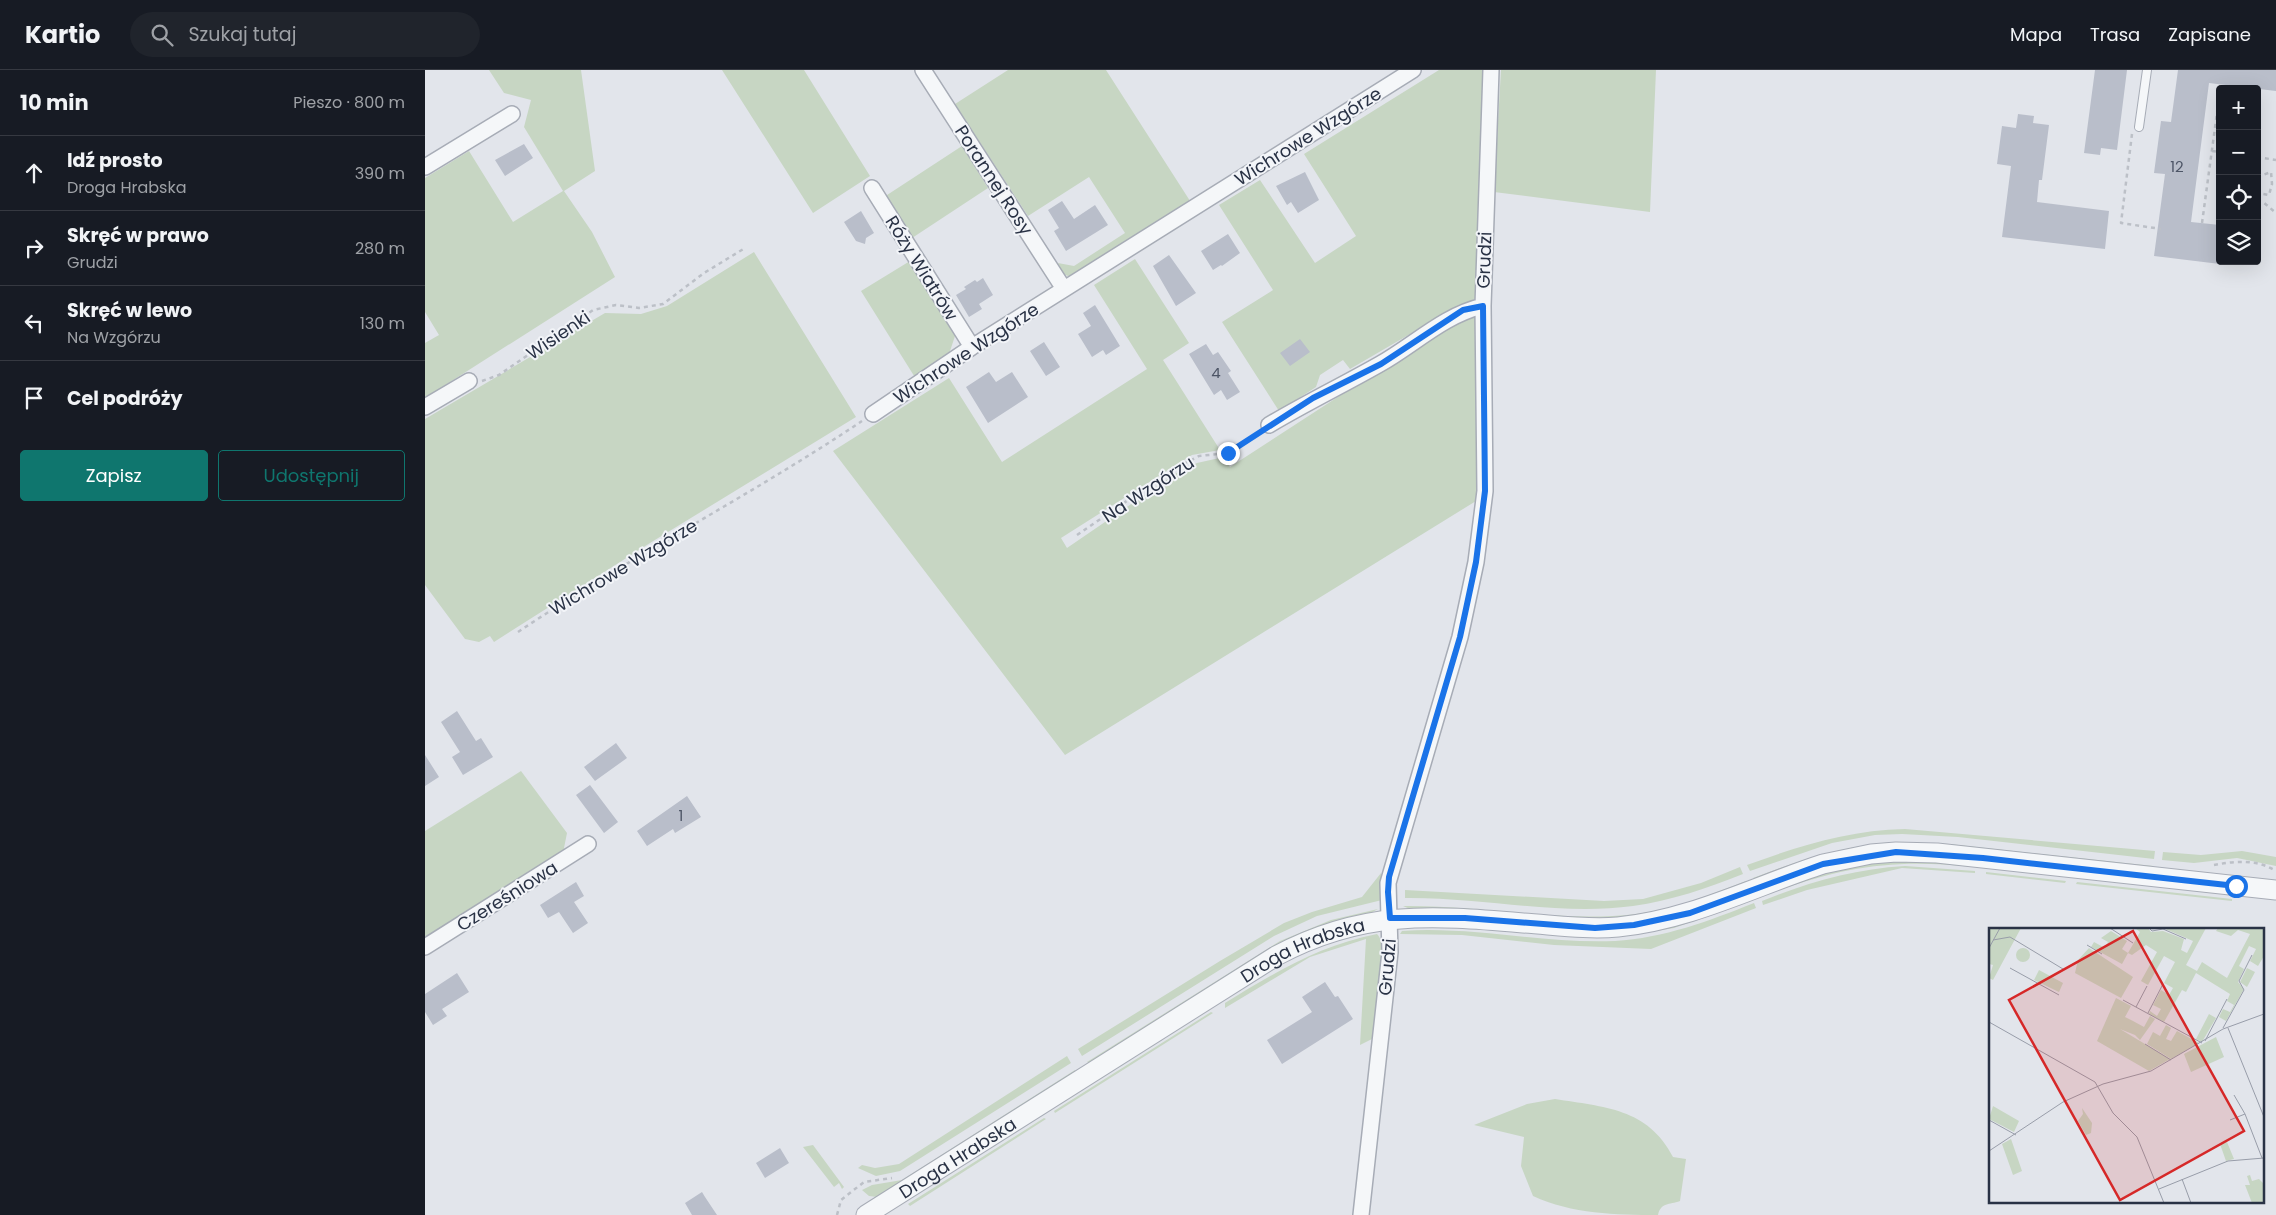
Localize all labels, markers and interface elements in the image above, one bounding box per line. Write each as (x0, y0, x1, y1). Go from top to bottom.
search box (130, 12, 480, 57)
text: Kartio (25, 18, 100, 51)
icon: search (148, 21, 176, 49)
text: Szukaj tutaj (188, 21, 296, 48)
text: Mapa (2010, 22, 2062, 47)
text: Trasa (2090, 22, 2140, 47)
text: Zapisane (2168, 22, 2251, 47)
street label: Wichrowe Wzgórze (1230, 81, 1386, 191)
map controls (2216, 85, 2261, 265)
button: + (2216, 85, 2261, 130)
text: 10 min (20, 88, 89, 117)
text: Pieszo · 800 m (293, 91, 405, 114)
street label: Porannej Rosy (949, 120, 1039, 240)
button: − (2216, 130, 2261, 175)
text: Idź prosto (67, 147, 163, 174)
house number: 12 (2170, 156, 2184, 177)
icon: ahead (20, 159, 48, 187)
text: 390 m (355, 162, 405, 185)
button: locate (2216, 175, 2261, 220)
text: Droga Hrabska (67, 176, 187, 199)
street label: Róży Wiatrów (880, 211, 964, 325)
button: layers (2216, 220, 2261, 265)
text: Skręć w prawo (67, 222, 209, 249)
street label: Grudzi (1471, 231, 1497, 289)
icon: right (20, 234, 48, 262)
text: 280 m (355, 237, 405, 260)
text: Grudzi (67, 251, 118, 274)
text: Skręć w lewo (67, 297, 192, 324)
street label: Wichrowe Wzgórze (888, 297, 1044, 409)
street label: Wisienki (521, 304, 595, 366)
icon: left (20, 309, 48, 337)
text: 130 m (360, 312, 405, 335)
text: Na Wzgórzu (67, 326, 161, 349)
house number: 4 (1211, 362, 1221, 383)
icon: arrive (20, 384, 48, 412)
text: Cel podróży (67, 385, 182, 412)
route end (1217, 442, 1240, 465)
button: Zapisz (20, 450, 208, 501)
button: Udostępnij (218, 450, 405, 501)
street label: Na Wzgórzu (1097, 450, 1199, 528)
street label: Wichrowe Wzgórze (544, 513, 702, 621)
house number: 1 (679, 805, 683, 826)
street label: Czereśniowa (452, 855, 562, 937)
route start (2225, 875, 2248, 898)
street label: Droga Hrabska (1235, 912, 1367, 988)
inset map (1989, 928, 2263, 1202)
street label: Grudzi (1372, 938, 1402, 996)
street label: Droga Hrabska (894, 1111, 1021, 1204)

